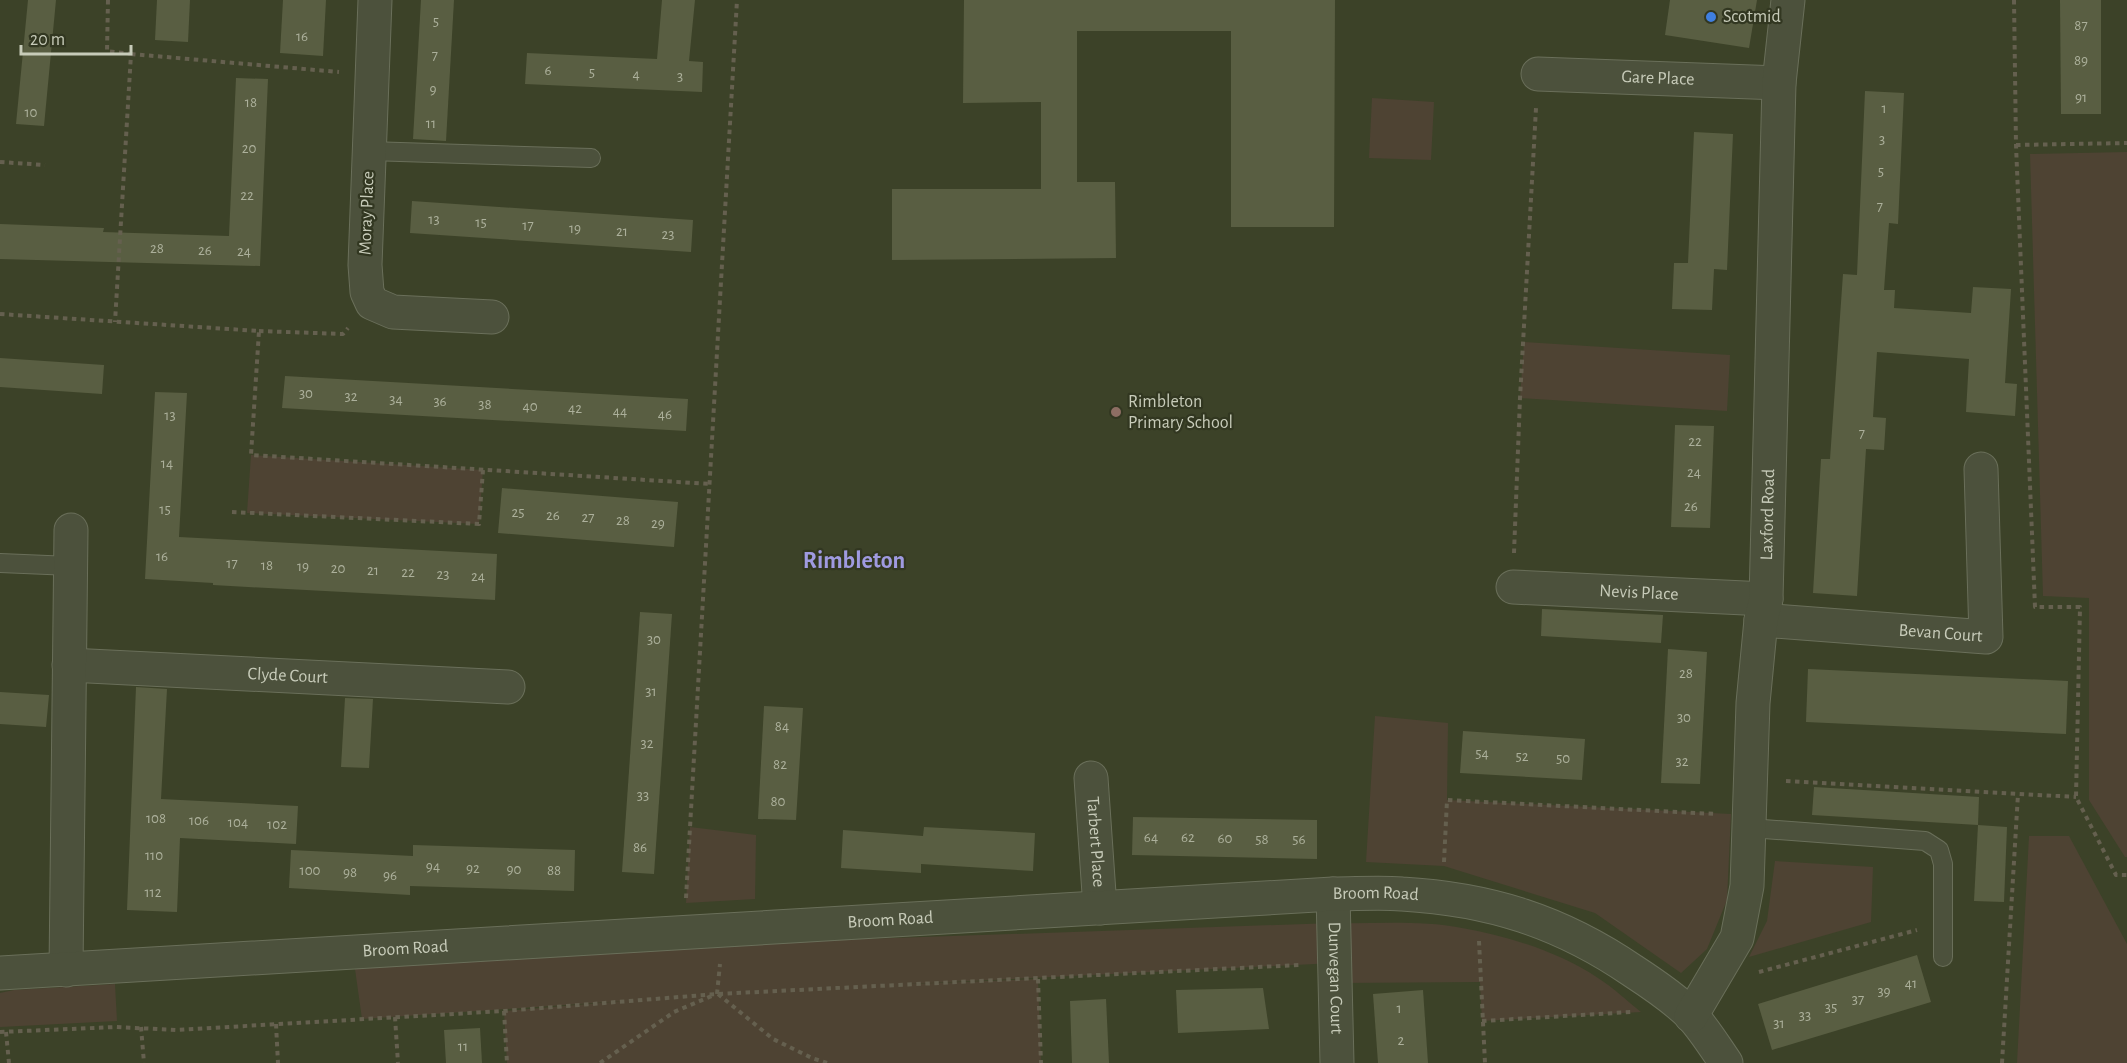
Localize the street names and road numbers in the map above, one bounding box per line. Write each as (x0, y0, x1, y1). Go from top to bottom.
street label: Gare Place (1621, 68, 1695, 89)
street label: Moray Place (357, 171, 377, 255)
street label: Laxford Road (1758, 469, 1778, 561)
street label: Nevis Place (1599, 582, 1679, 604)
street label: Bevan Court (1898, 621, 1983, 646)
street label: Clyde Court (247, 665, 329, 687)
street label: Tarbert Place (1083, 796, 1108, 888)
street label: Broom Road (1333, 884, 1419, 904)
street label: Broom Road (847, 909, 934, 932)
street label: Dunvegan Court (1325, 922, 1345, 1035)
street label: Broom Road (362, 937, 449, 961)

